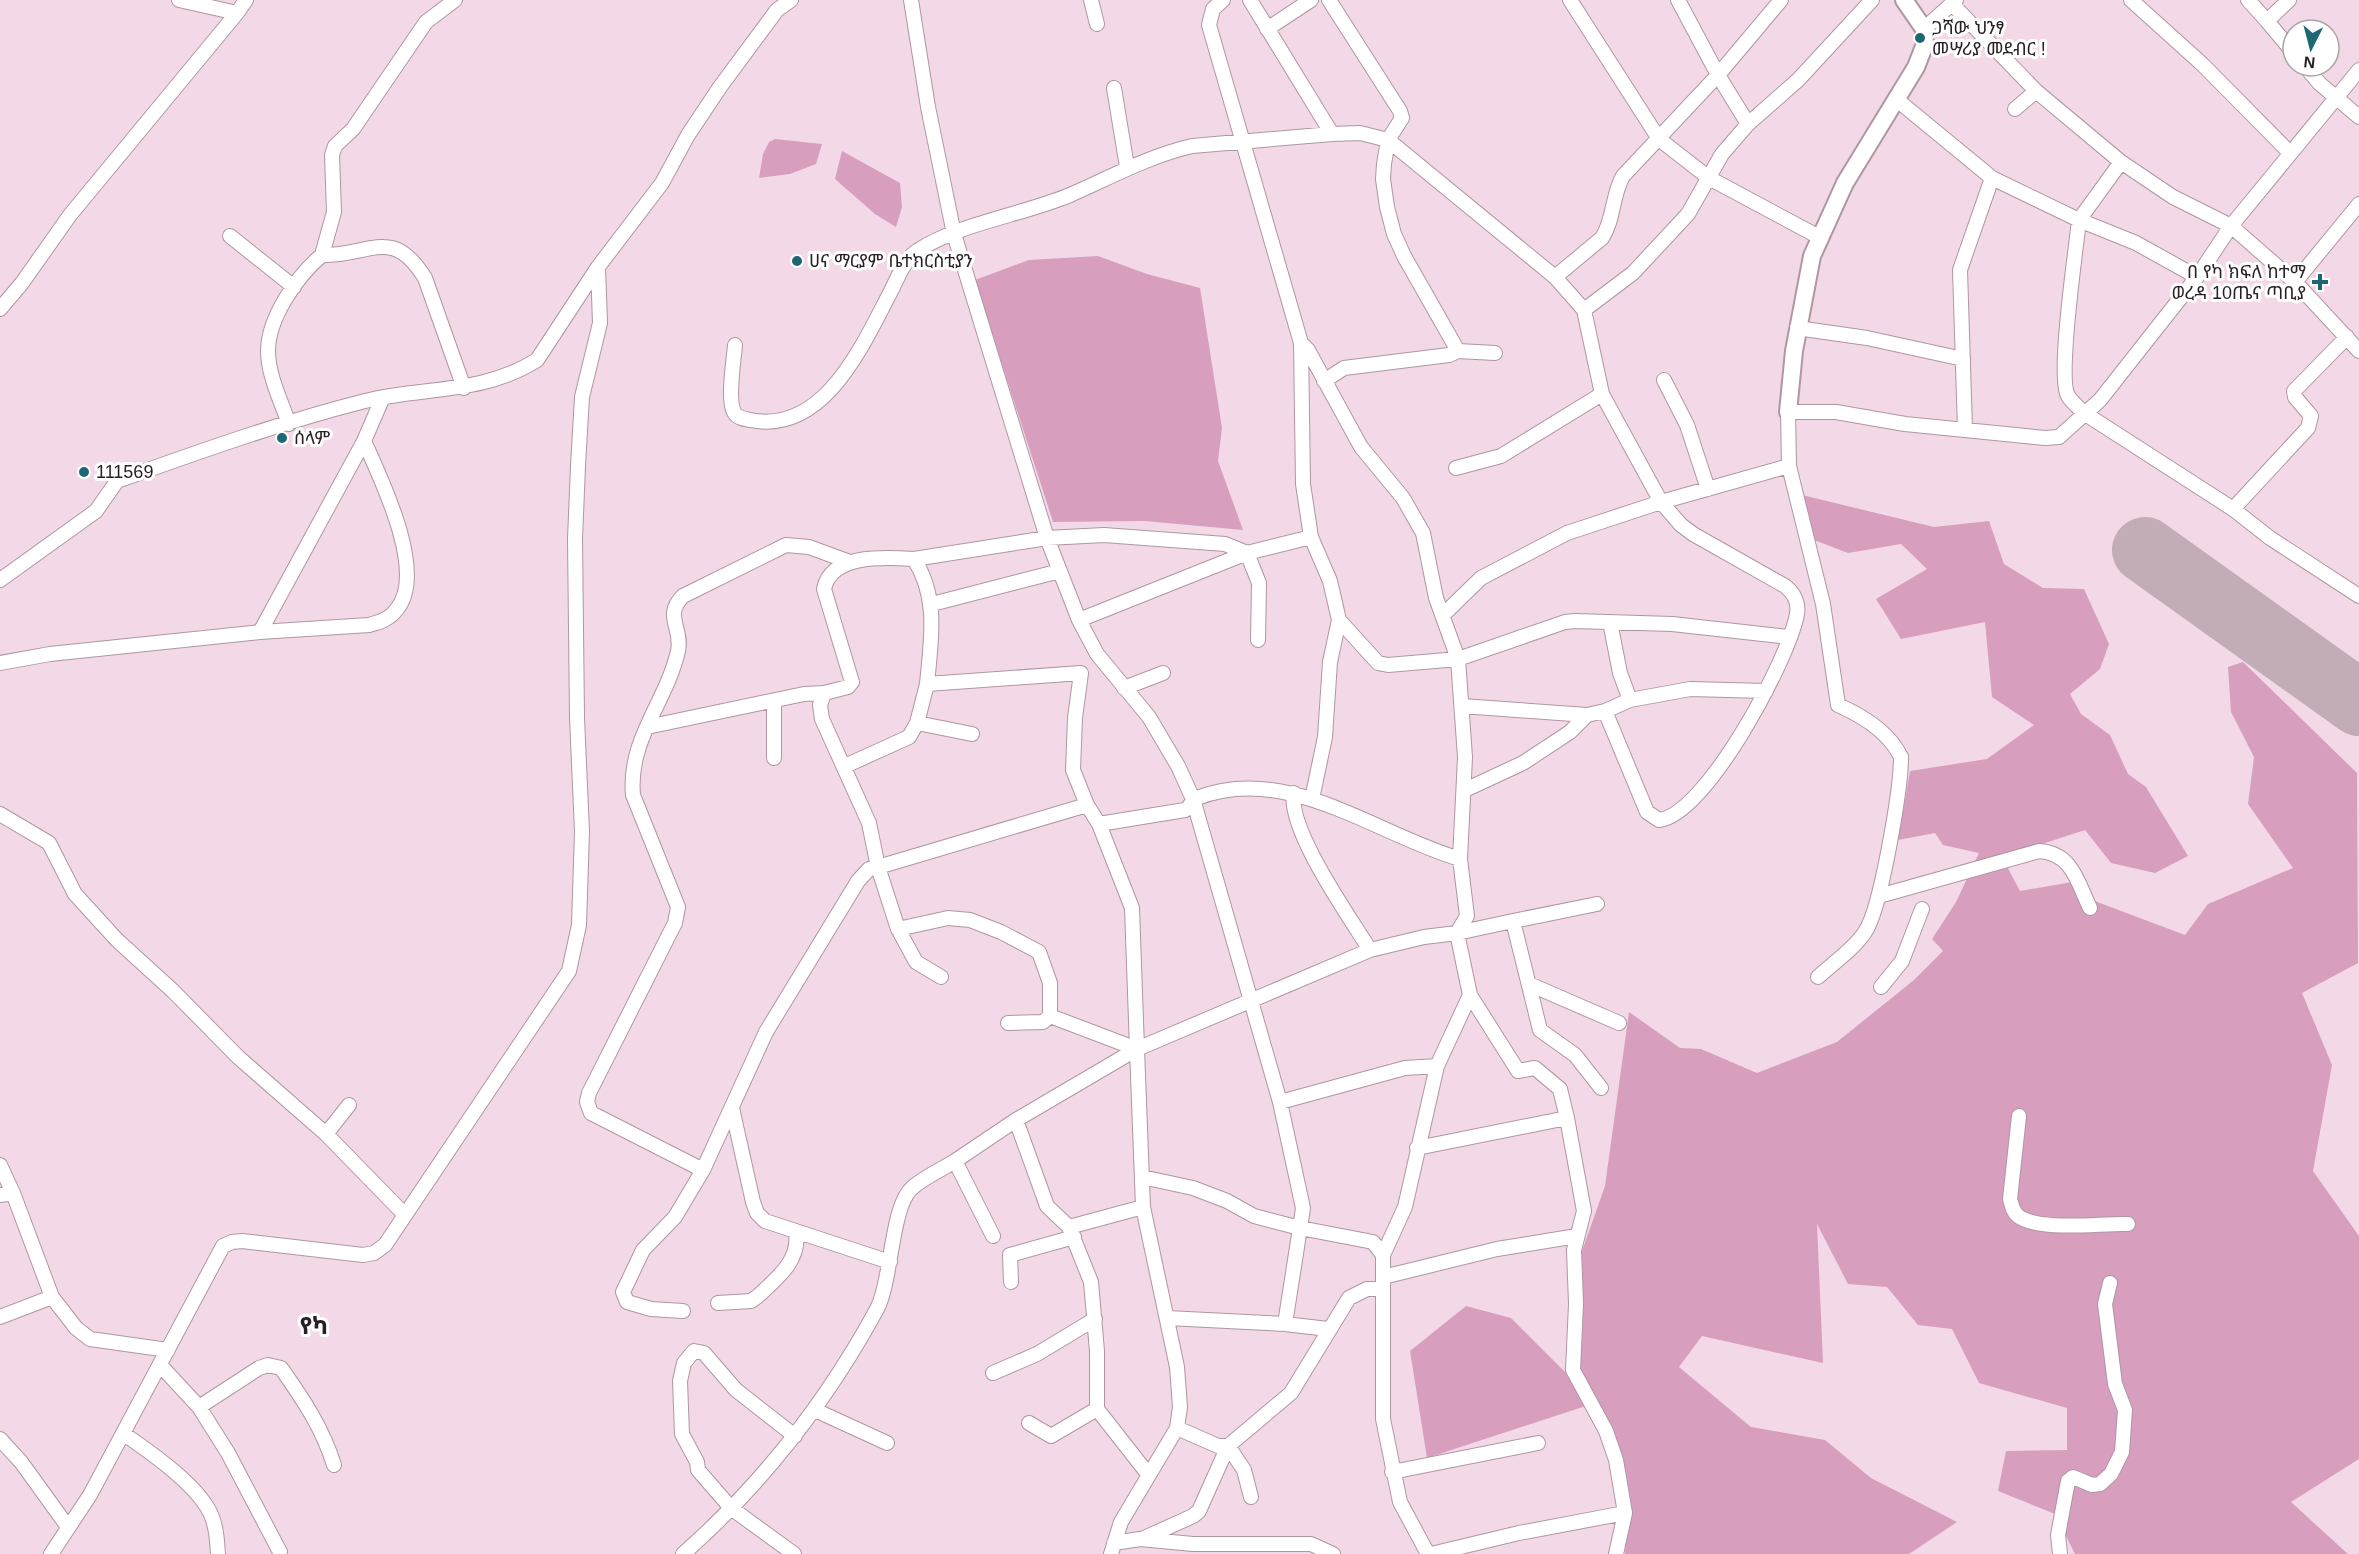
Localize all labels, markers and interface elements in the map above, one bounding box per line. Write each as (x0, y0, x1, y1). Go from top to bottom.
place label: ጋሻው ህንፃ መሣሪያ መደብር ! (1932, 18, 2046, 59)
north arrow (2281, 18, 2341, 78)
marker: ጋሻው ህንፃ መሣሪያ መደብር ! (1913, 31, 1927, 45)
text: N (2303, 53, 2316, 71)
place label: ሀና ማርያም ቤተክርስቲያን (809, 251, 973, 271)
marker: ሀና ማርያም ቤተክርስቲያን (790, 254, 804, 268)
place label: በ የካ ክፍለ ከተማ ወረዳ 10ጤና ጣቢያ (2172, 262, 2306, 303)
marker: በ የካ ክፍለ ከተማ ወረዳ 10ጤና ጣቢያ (2311, 273, 2329, 291)
place label: ሰላም (294, 428, 330, 448)
marker: ሰላም (275, 431, 289, 445)
place label: 111569 (96, 462, 153, 482)
marker: 111569 (77, 465, 91, 479)
district label: የካ (300, 1312, 328, 1339)

